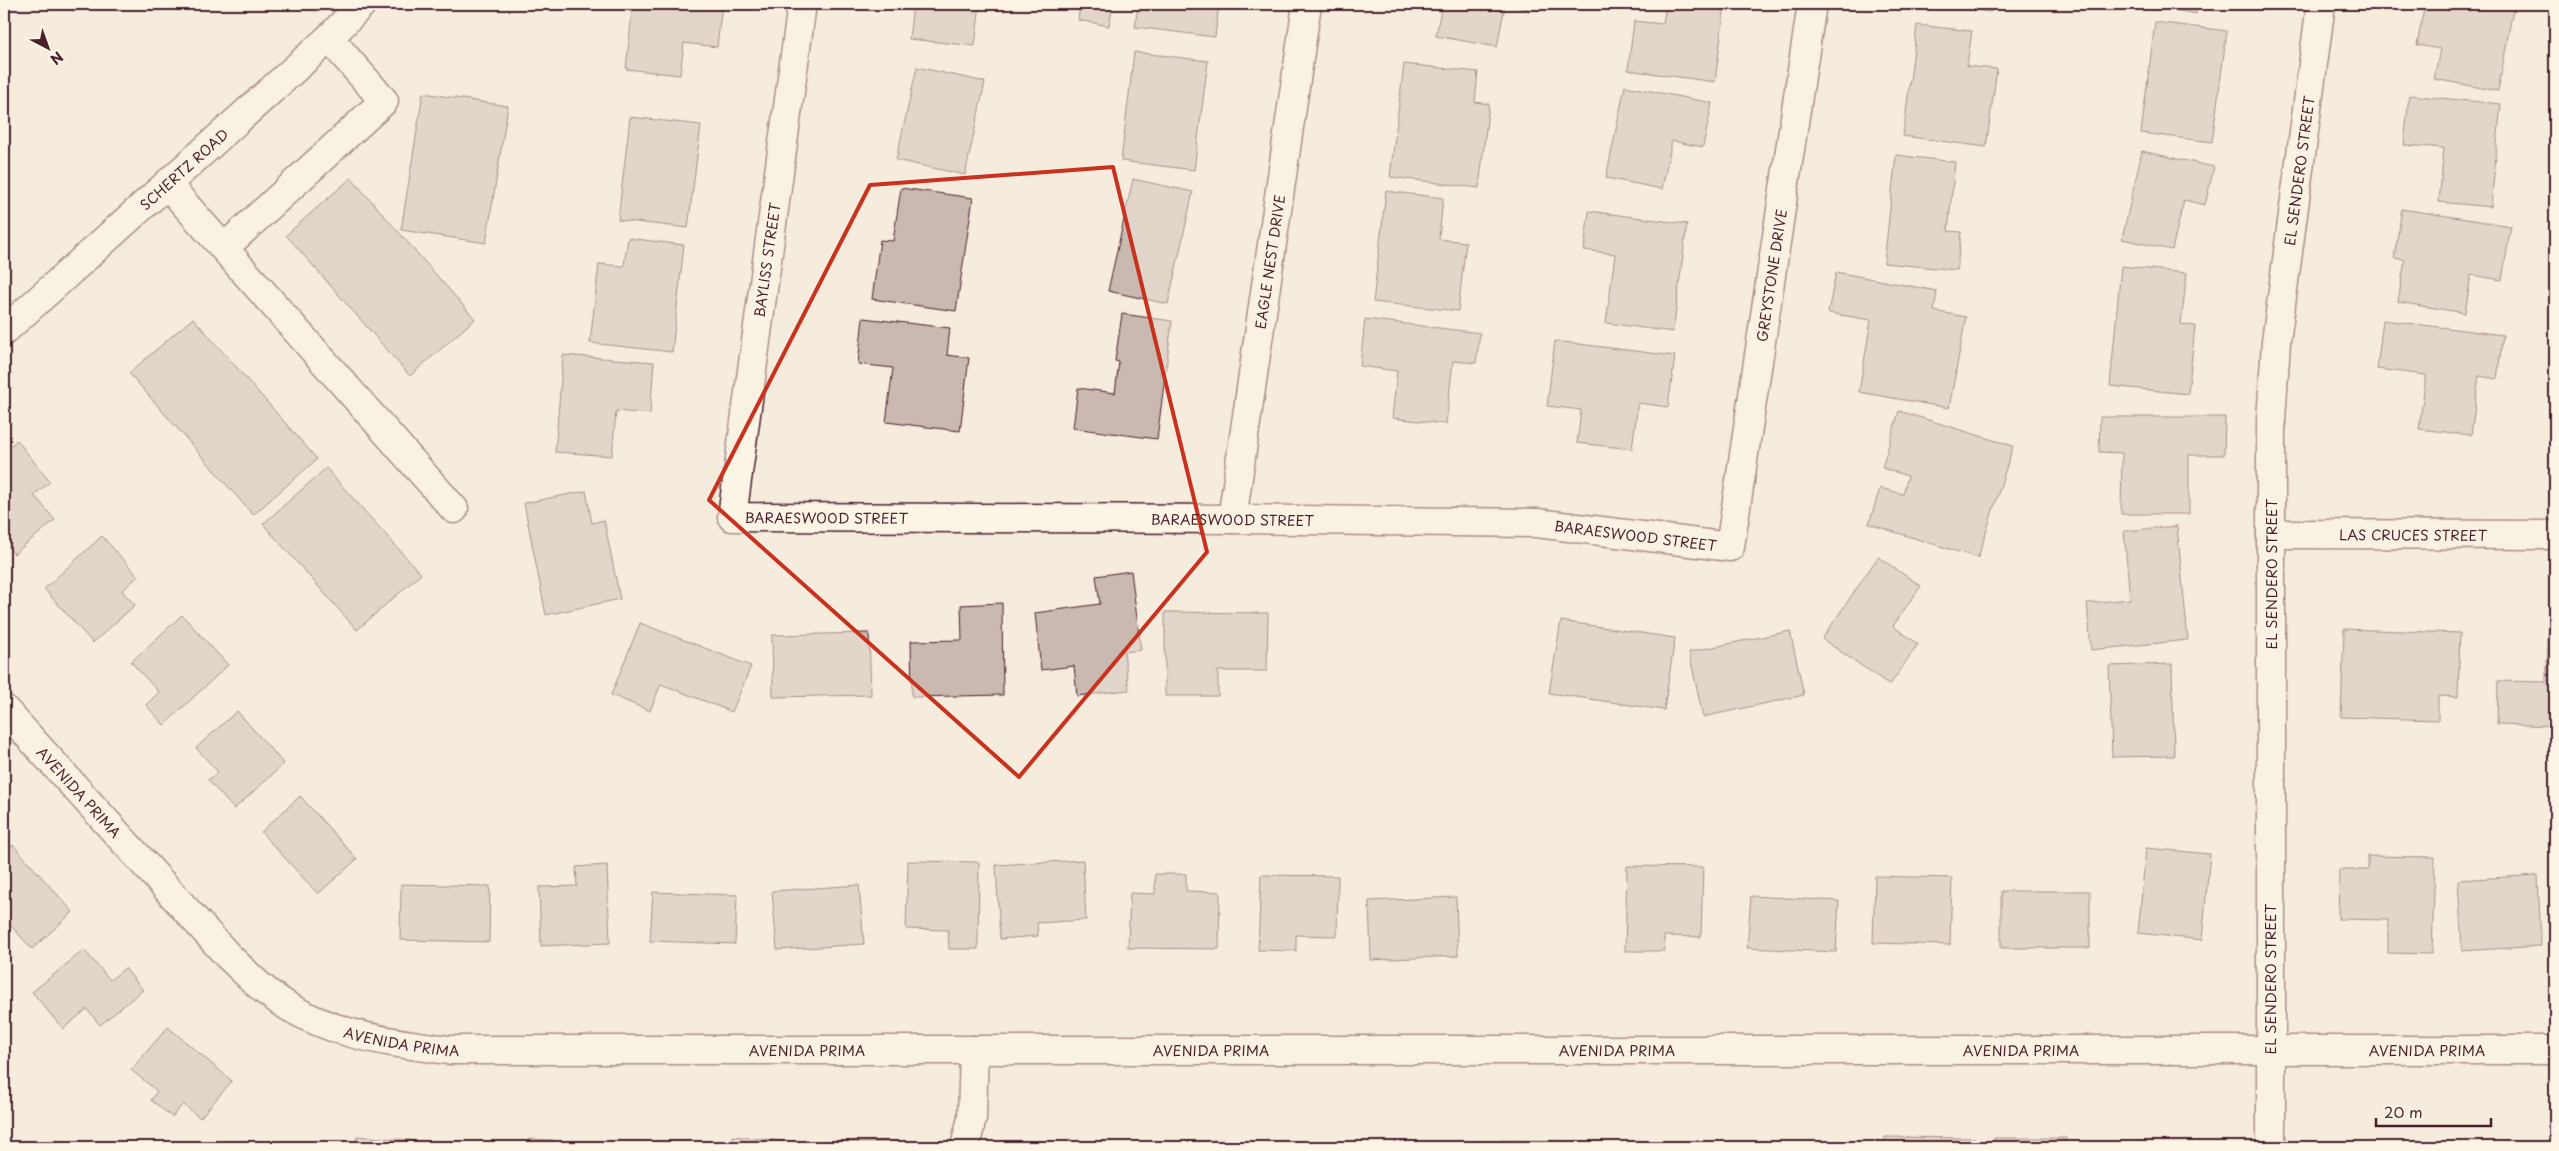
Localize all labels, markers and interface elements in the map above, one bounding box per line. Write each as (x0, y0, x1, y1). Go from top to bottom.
north arrow (22, 22, 72, 72)
text: N (46, 47, 68, 70)
street label: EL SENDERO STREET (2278, 94, 2319, 247)
street label: SCHERTZ ROAD (135, 123, 233, 215)
street label: EAGLE NEST DRIVE (1249, 193, 1290, 330)
street label: BAYLISS STREET (749, 201, 786, 319)
street label: GREYSTONE DRIVE (1751, 208, 1791, 343)
street label: EL SENDERO STREET (2261, 498, 2282, 649)
street label: BARAESWOOD STREET (744, 507, 909, 528)
street label: BARAESWOOD STREET (1150, 508, 1315, 531)
street label: BARAESWOOD STREET (1553, 515, 1718, 556)
street label: LAS CRUCES STREET (2339, 524, 2487, 545)
street label: AVENIDA PRIMA (32, 742, 126, 842)
street label: EL SENDERO STREET (2260, 903, 2281, 1054)
street label: AVENIDA PRIMA (342, 1021, 459, 1061)
street label: AVENIDA PRIMA (749, 1040, 865, 1061)
street label: AVENIDA PRIMA (1153, 1040, 1269, 1061)
street label: AVENIDA PRIMA (1559, 1040, 1675, 1061)
street label: AVENIDA PRIMA (1963, 1040, 2079, 1061)
street label: AVENIDA PRIMA (2369, 1040, 2485, 1061)
scale bar (2376, 1096, 2492, 1128)
text: 20 m (2384, 1100, 2423, 1123)

